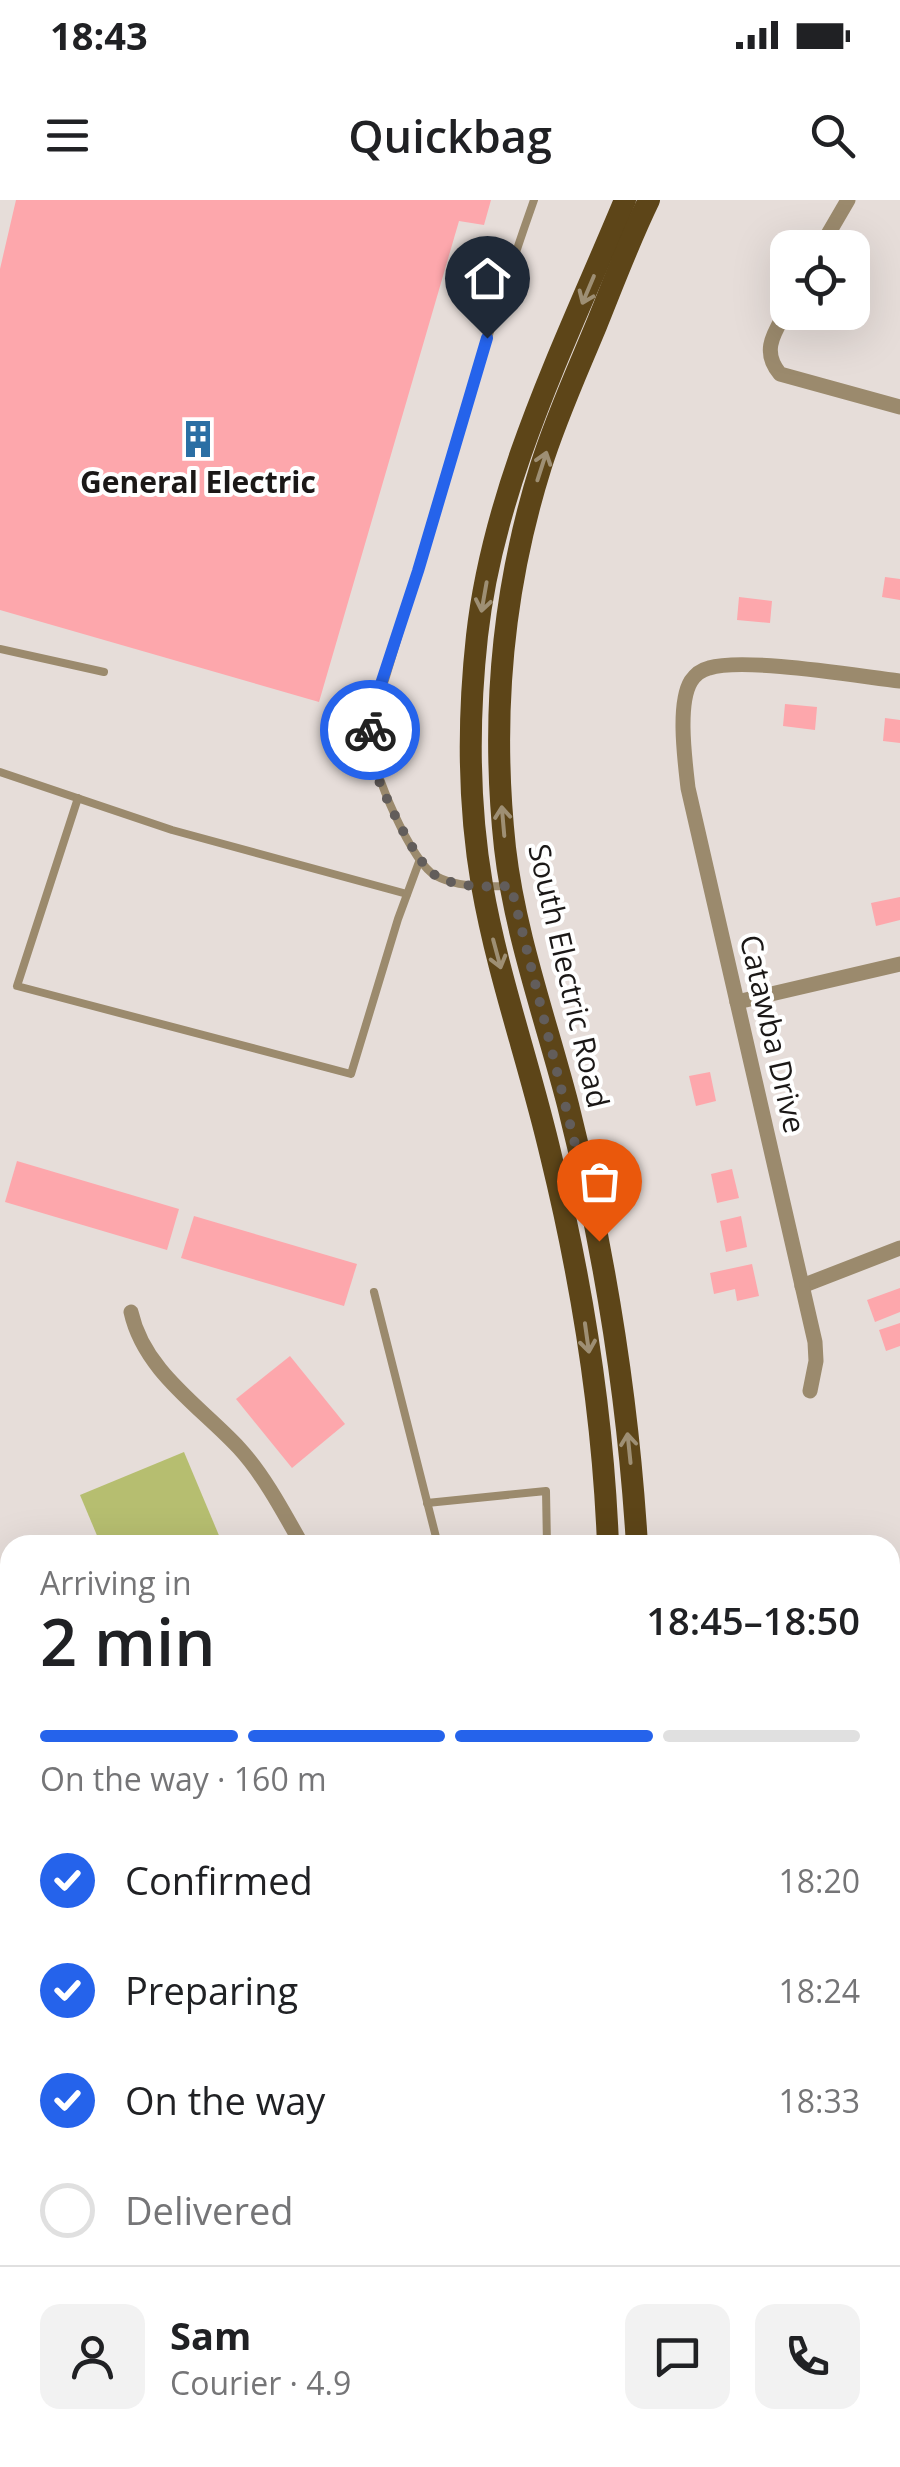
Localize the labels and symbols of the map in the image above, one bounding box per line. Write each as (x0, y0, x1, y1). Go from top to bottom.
pin (445, 236, 530, 339)
one-way arrow (578, 274, 596, 305)
building icon: General Electric (177, 418, 219, 460)
one-way arrow (534, 451, 552, 482)
place label: General Electric (80, 461, 316, 502)
one-way arrow (474, 580, 493, 613)
courier (320, 680, 420, 780)
one-way arrow (493, 806, 512, 838)
street label: South Electric Road (519, 840, 620, 1112)
street label: Catawba Drive (731, 930, 816, 1137)
one-way arrow (489, 938, 508, 969)
pin (557, 1139, 642, 1242)
one-way arrow (578, 1322, 596, 1354)
one-way arrow (619, 1432, 638, 1464)

